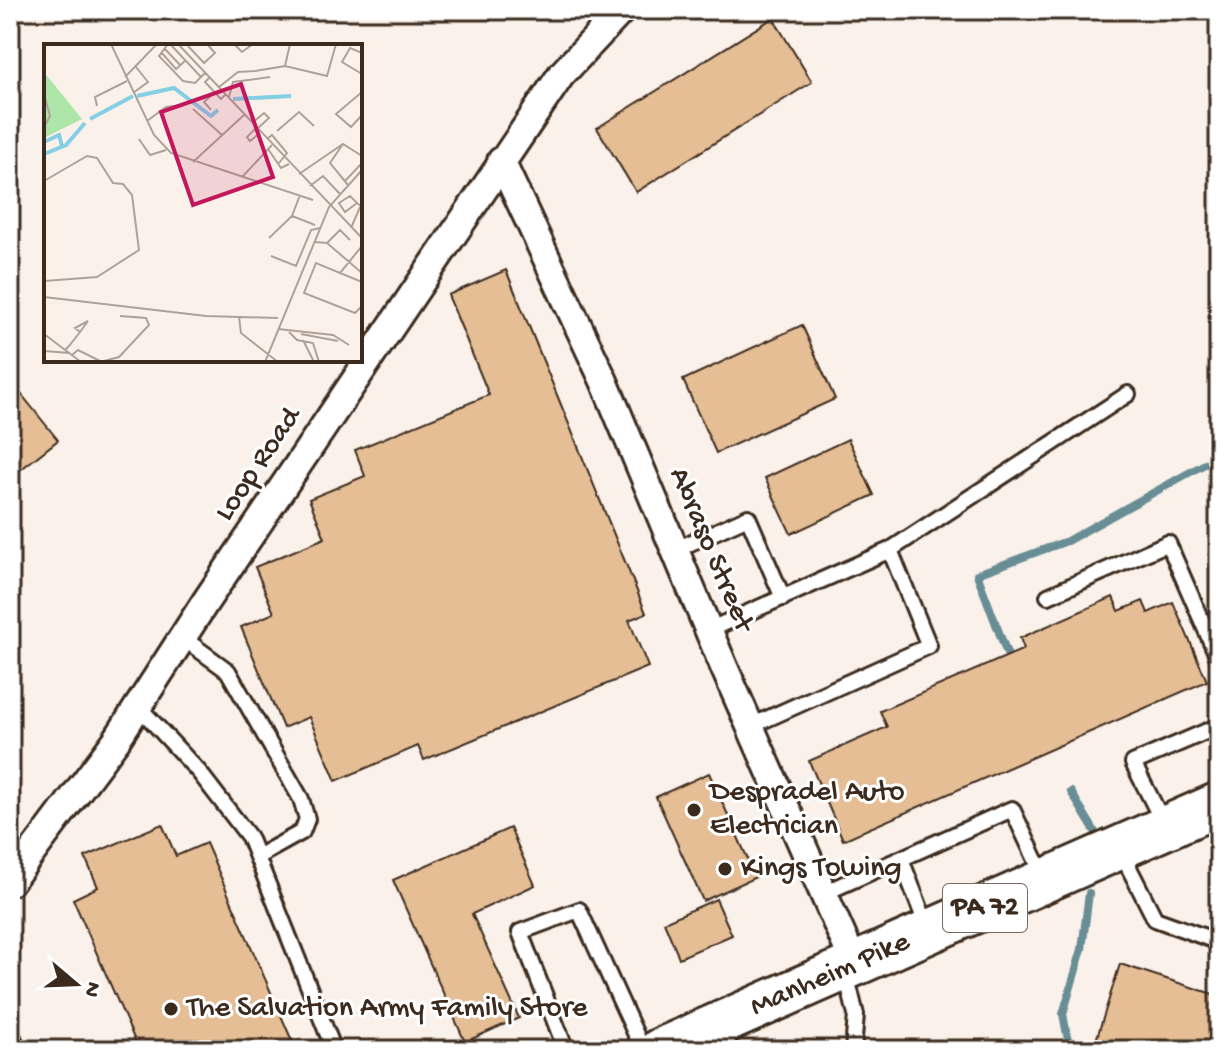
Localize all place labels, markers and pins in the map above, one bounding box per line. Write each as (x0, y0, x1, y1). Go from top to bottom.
place label: Despradel Auto Electrician (708, 776, 905, 845)
marker: Despradel Auto Electrician (685, 801, 703, 819)
place label: Kings Towing (741, 852, 902, 887)
marker: Kings Towing (716, 860, 734, 878)
place label: The Salvation Army Family Store (185, 992, 588, 1027)
marker: The Salvation Army Family Store (162, 1000, 180, 1018)

